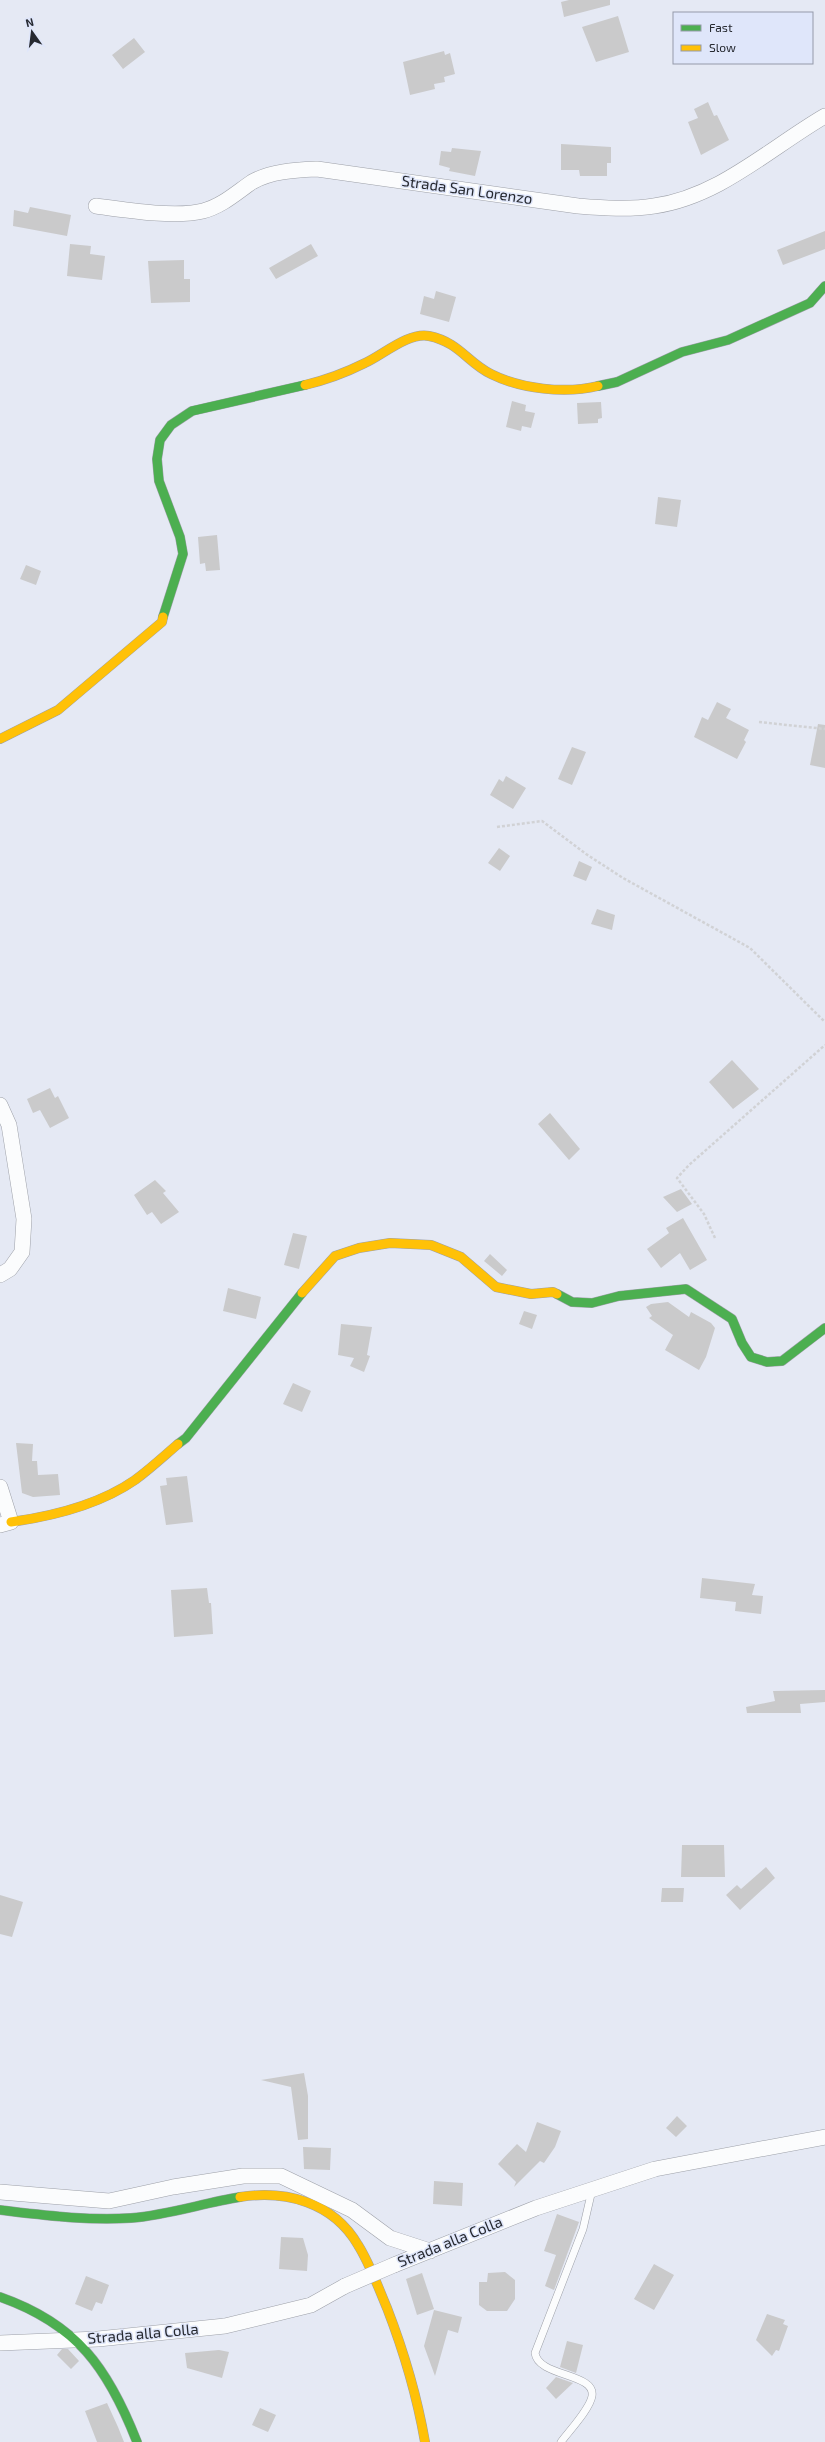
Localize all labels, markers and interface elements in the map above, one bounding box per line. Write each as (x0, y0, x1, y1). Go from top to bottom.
north arrow (12, 12, 52, 52)
legend (673, 12, 813, 64)
text: N (24, 15, 35, 29)
text: Fast (709, 20, 733, 34)
text: Slow (709, 40, 736, 54)
street label: Strada San Lorenzo (400, 171, 534, 207)
street label: Strada alla Colla (395, 2212, 505, 2270)
street label: Strada alla Colla (87, 2319, 199, 2347)

